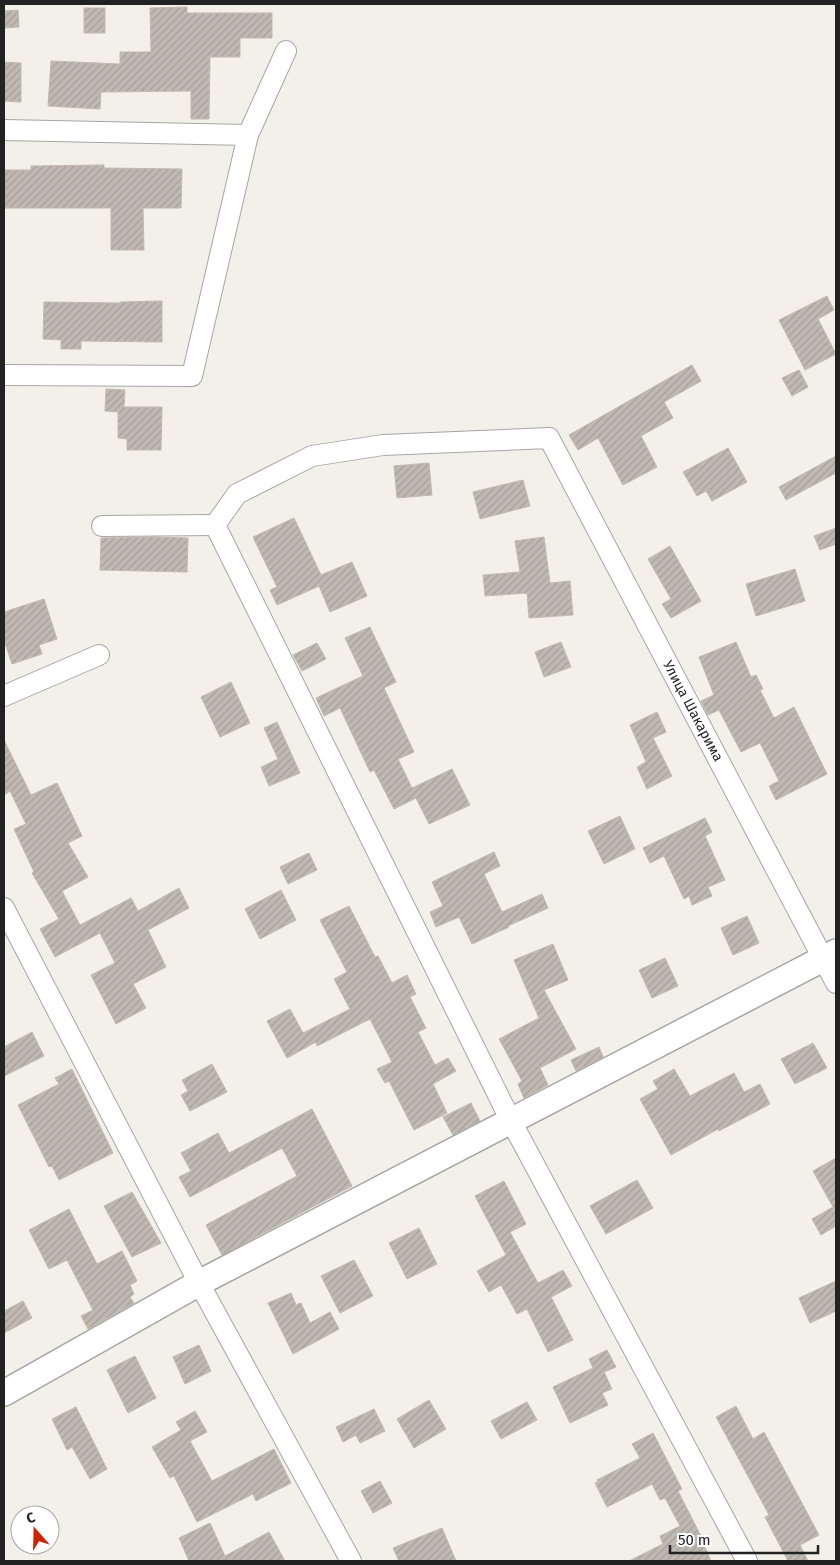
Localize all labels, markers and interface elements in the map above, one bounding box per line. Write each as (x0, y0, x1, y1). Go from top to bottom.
street label: Улица Шакарима (659, 658, 727, 764)
north arrow (10, 1505, 60, 1555)
text: С (24, 1509, 37, 1528)
scale bar (670, 1522, 818, 1554)
text: 50 m (678, 1531, 711, 1549)

